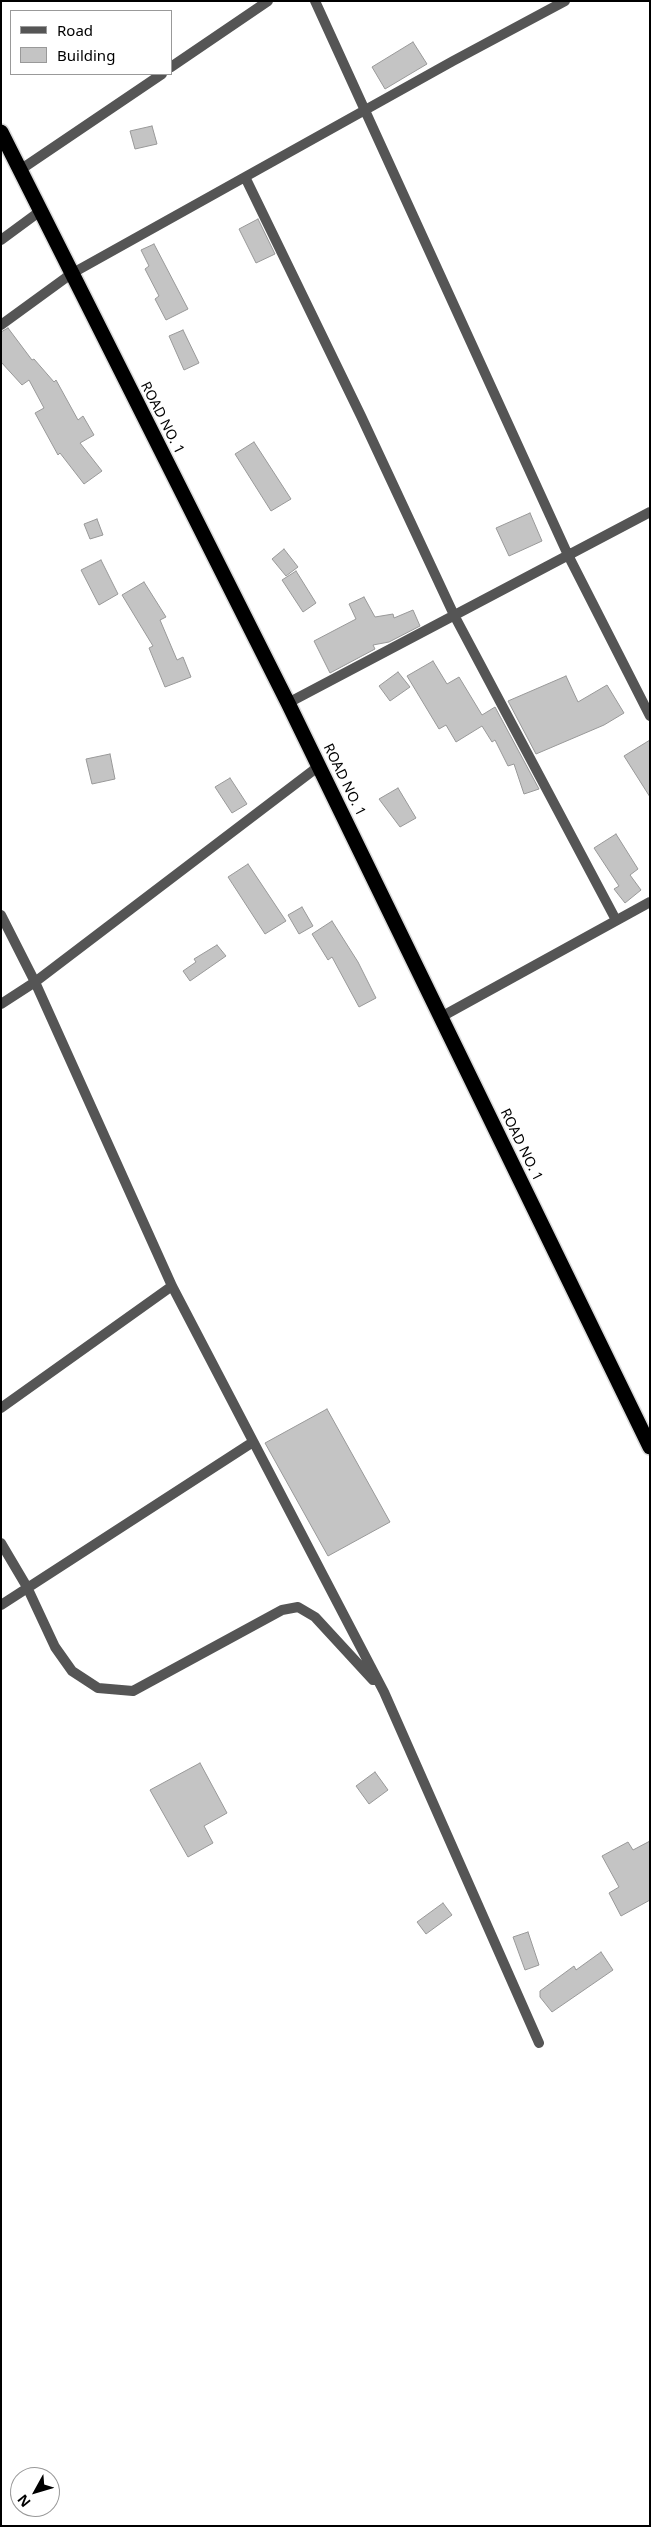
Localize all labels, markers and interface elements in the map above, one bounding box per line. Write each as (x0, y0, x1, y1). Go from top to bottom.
legend (10, 10, 172, 75)
text: Road (57, 20, 93, 40)
text: Building (57, 45, 115, 65)
street label: ROAD NO. 1 (137, 379, 187, 457)
street label: ROAD NO. 1 (319, 741, 369, 819)
street label: ROAD NO. 1 (496, 1106, 546, 1184)
north arrow (10, 2467, 60, 2517)
text: N (13, 2491, 35, 2512)

